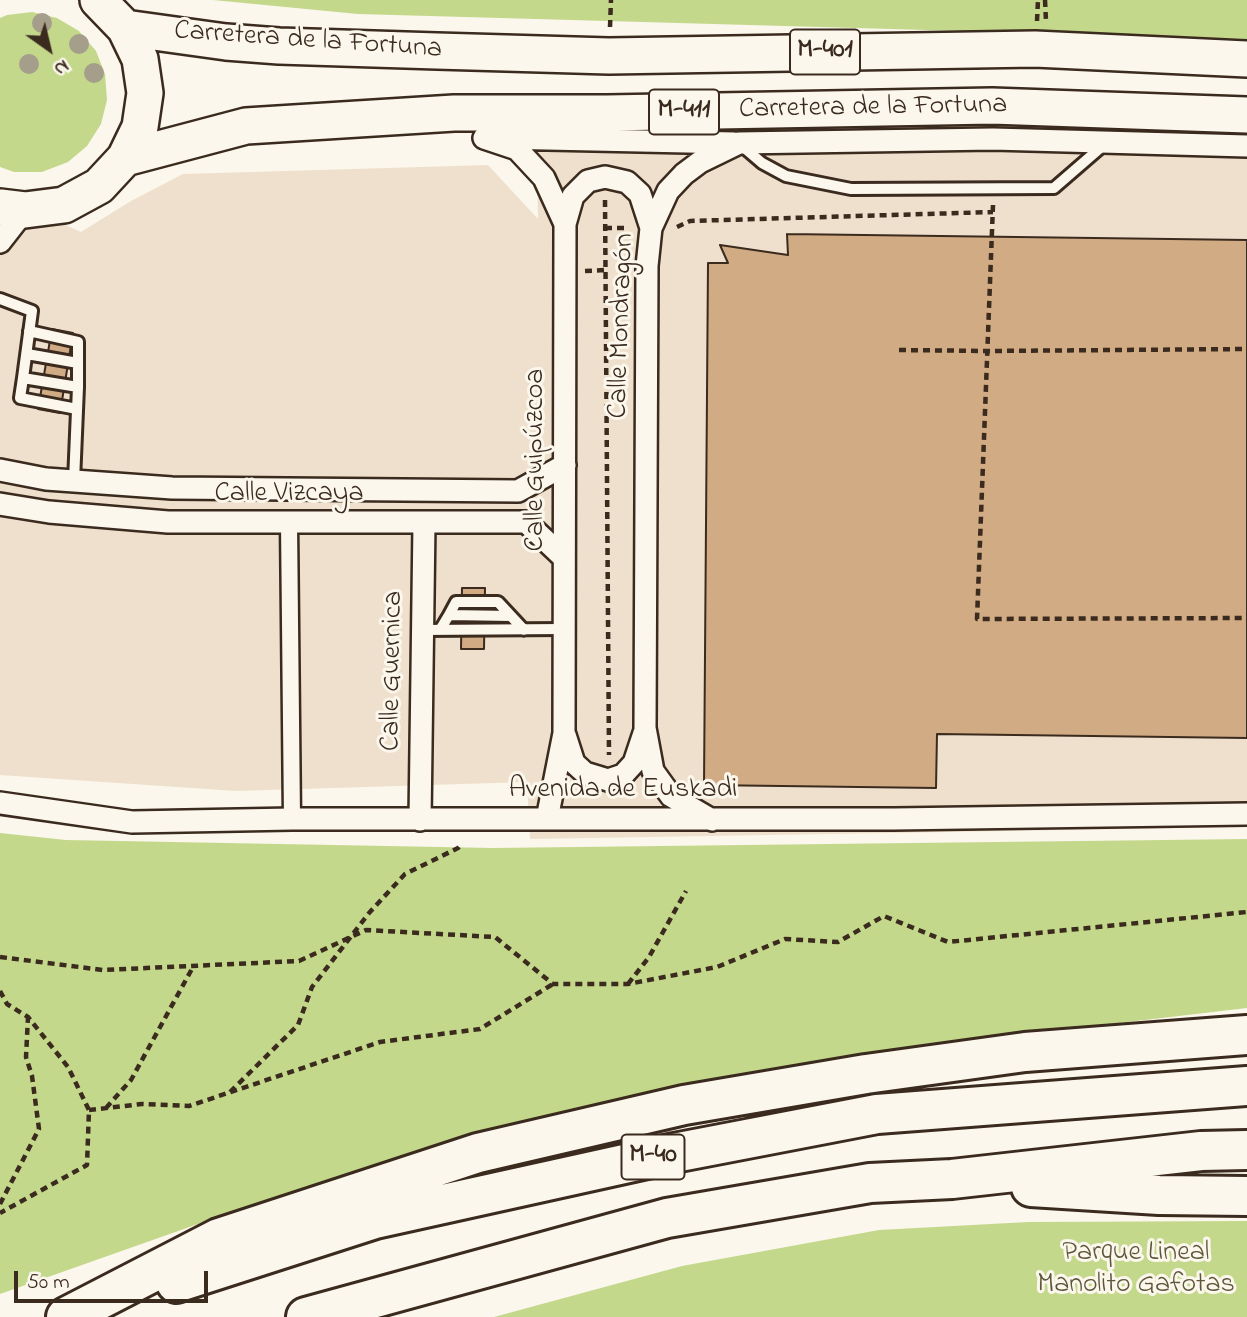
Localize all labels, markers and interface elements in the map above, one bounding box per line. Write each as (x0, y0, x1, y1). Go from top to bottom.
north arrow (14, 14, 84, 84)
street label: Carretera de la Fortuna (173, 16, 443, 68)
road number: M-401 (790, 30, 860, 74)
text: N (48, 52, 74, 82)
road number: M-411 (649, 90, 719, 134)
street label: Carretera de la Fortuna (739, 90, 1007, 128)
street label: Calle Mondragón (603, 233, 643, 419)
street label: Calle Guipúzcoa (520, 369, 554, 551)
street label: Calle Vizcaya (214, 478, 364, 512)
street label: Calle Guernica (376, 590, 412, 752)
street label: Avenida de Euskadi (509, 774, 737, 808)
road number: M-40 (622, 1134, 684, 1180)
park label: Parque Lineal Manolito Gafotas (1037, 1237, 1235, 1303)
scale bar (18, 1258, 212, 1302)
text: 50 m (27, 1268, 70, 1298)

